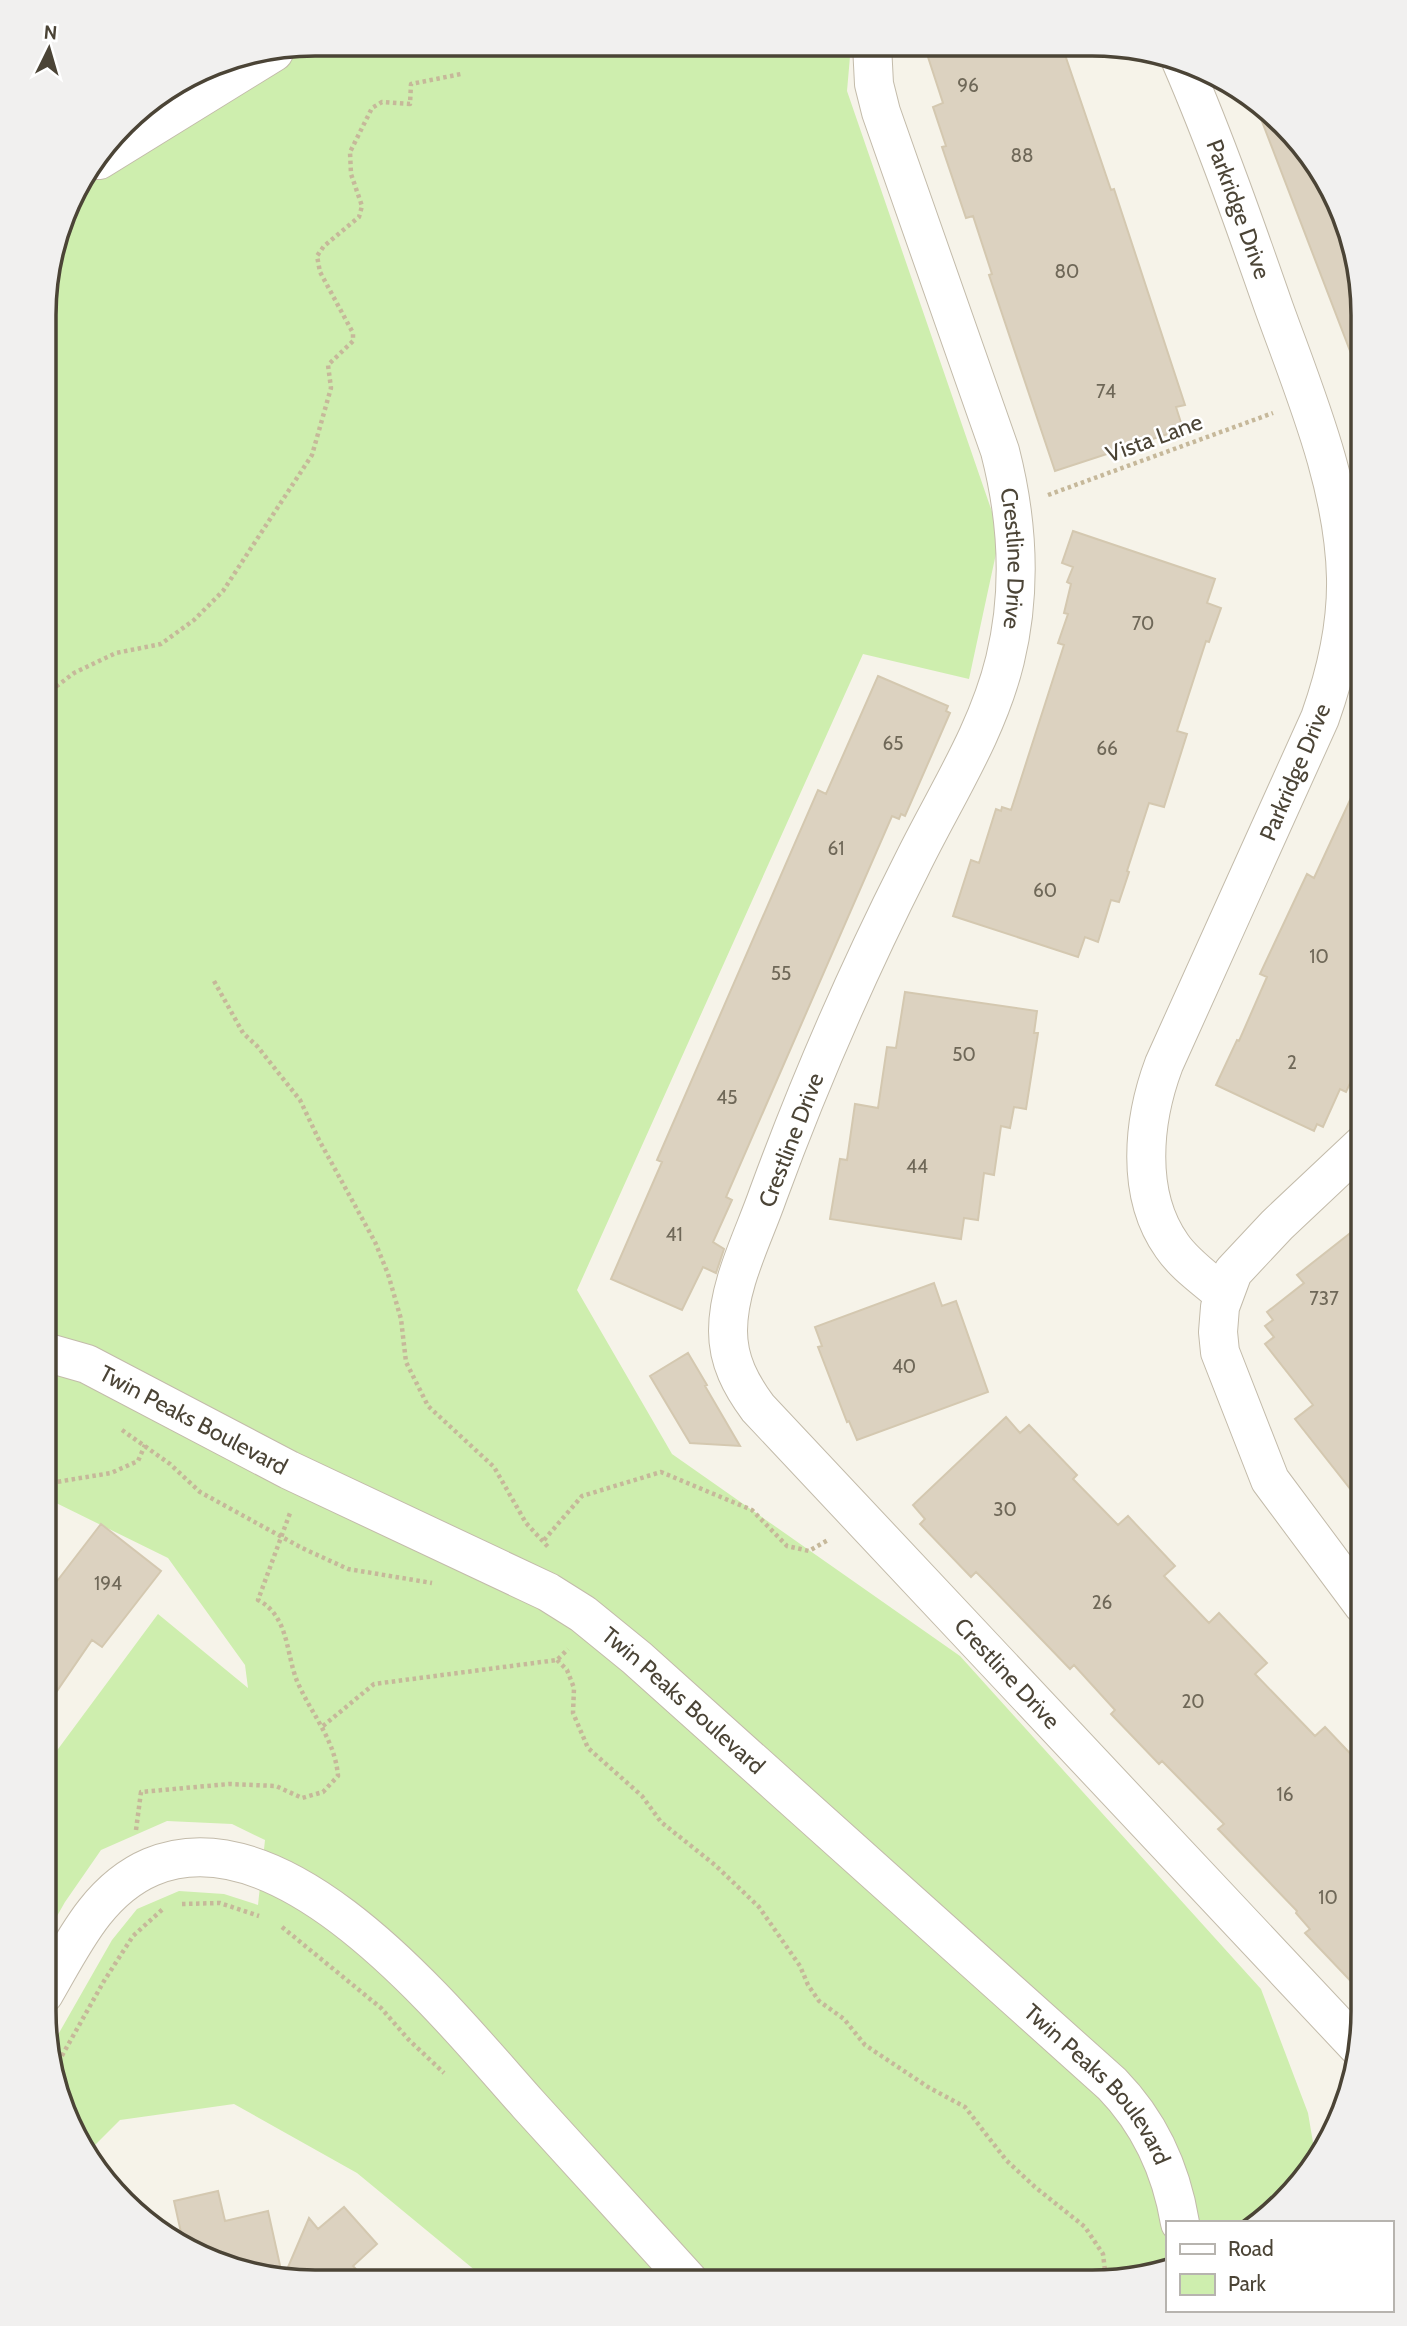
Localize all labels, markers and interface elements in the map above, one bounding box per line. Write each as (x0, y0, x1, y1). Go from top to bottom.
north arrow (14, 14, 84, 84)
text: N (43, 21, 58, 45)
house number: 96 (957, 74, 979, 97)
street label: Parkridge Drive (1200, 135, 1277, 283)
house number: 88 (1010, 144, 1034, 167)
house number: 80 (1055, 260, 1079, 283)
house number: 74 (1096, 380, 1116, 403)
street label: Vista Lane (1102, 408, 1206, 468)
street label: Crestline Drive (994, 486, 1030, 631)
house number: 70 (1132, 612, 1154, 635)
street label: Parkridge Drive (1254, 699, 1337, 845)
house number: 65 (882, 732, 904, 755)
house number: 66 (1096, 737, 1118, 760)
house number: 61 (828, 837, 844, 860)
house number: 60 (1033, 879, 1057, 902)
house number: 10 (1309, 945, 1329, 968)
house number: 55 (771, 962, 791, 985)
house number: 50 (952, 1043, 976, 1066)
house number: 2 (1287, 1051, 1297, 1074)
street label: Crestline Drive (753, 1069, 830, 1211)
house number: 45 (716, 1086, 738, 1109)
house number: 44 (906, 1155, 928, 1178)
house number: 41 (665, 1223, 683, 1246)
house number: 737 (1309, 1287, 1339, 1310)
house number: 40 (892, 1355, 916, 1378)
street label: Twin Peaks Boulevard (95, 1359, 292, 1481)
house number: 30 (993, 1498, 1017, 1521)
house number: 194 (94, 1572, 122, 1595)
house number: 26 (1092, 1591, 1112, 1614)
street label: Crestline Drive (948, 1612, 1066, 1735)
street label: Twin Peaks Boulevard (596, 1621, 771, 1780)
house number: 20 (1181, 1690, 1205, 1713)
house number: 16 (1277, 1783, 1294, 1806)
house number: 10 (1318, 1886, 1338, 1909)
street label: Twin Peaks Boulevard (1018, 1998, 1177, 2169)
legend (1166, 2221, 1393, 2312)
text: Road (1228, 2236, 1274, 2261)
text: Park (1228, 2271, 1266, 2296)

